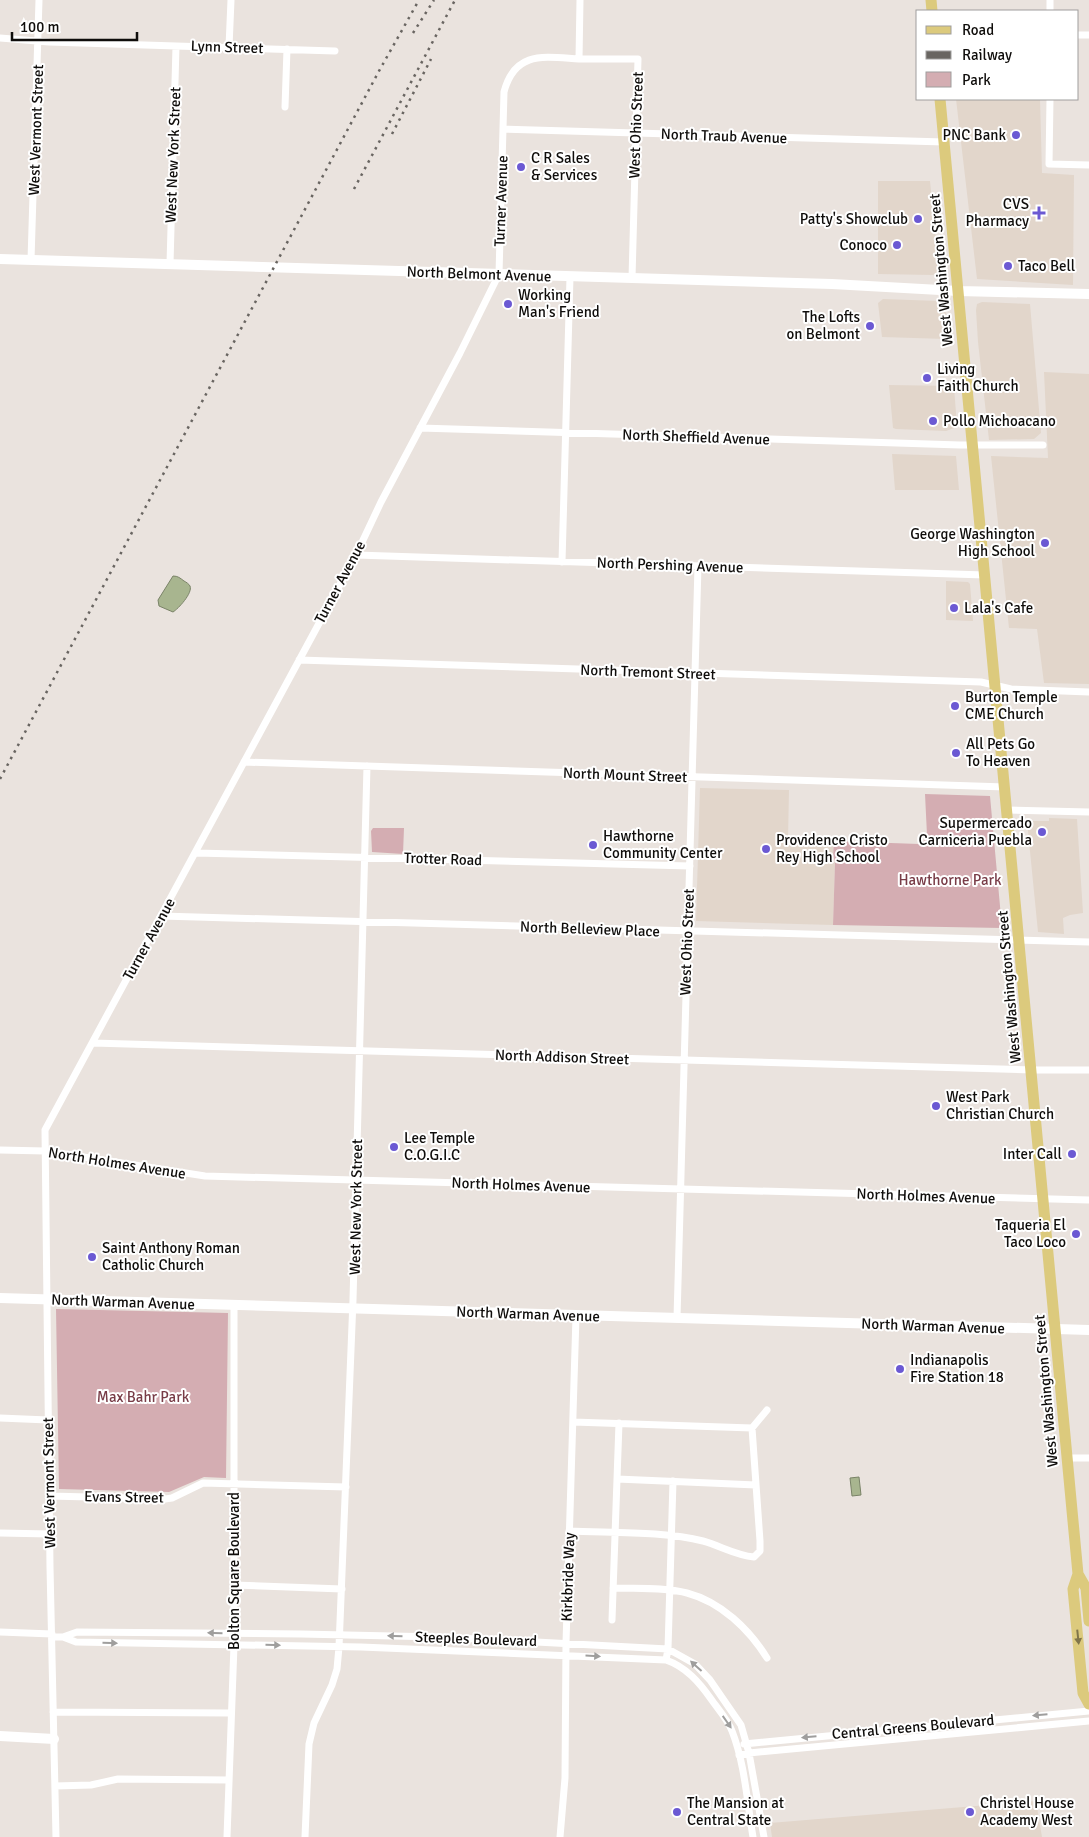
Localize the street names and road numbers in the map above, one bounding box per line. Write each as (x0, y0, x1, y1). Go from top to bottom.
street label: Lynn Street (190, 37, 264, 57)
street label: West Vermont Street (25, 64, 47, 196)
street label: West Ohio Street (625, 71, 647, 179)
street label: West New York Street (162, 87, 184, 223)
street label: North Traub Avenue (660, 125, 788, 147)
street label: Turner Avenue (490, 155, 512, 247)
street label: West Washington Street (925, 193, 957, 347)
street label: North Belmont Avenue (406, 262, 552, 286)
street label: North Sheffield Avenue (622, 425, 770, 449)
street label: Turner Avenue (311, 537, 369, 627)
street label: North Pershing Avenue (596, 553, 744, 577)
street label: North Tremont Street (580, 661, 716, 683)
street label: North Mount Street (562, 764, 688, 786)
street label: Trotter Road (404, 849, 483, 869)
street label: West Ohio Street (676, 888, 698, 996)
street label: Turner Avenue (119, 895, 179, 983)
street label: West Washington Street (993, 910, 1025, 1064)
street label: North Belleview Place (520, 918, 660, 940)
street label: North Addison Street (495, 1046, 629, 1068)
street label: West New York Street (346, 1139, 366, 1275)
street label: North Holmes Avenue (47, 1143, 187, 1183)
street label: North Holmes Avenue (451, 1174, 591, 1196)
street label: North Holmes Avenue (856, 1185, 996, 1207)
street label: North Warman Avenue (51, 1290, 195, 1314)
street label: North Warman Avenue (456, 1302, 600, 1326)
street label: North Warman Avenue (861, 1314, 1005, 1338)
street label: West Washington Street (1030, 1314, 1062, 1468)
street label: West Vermont Street (39, 1417, 59, 1549)
street label: Evans Street (84, 1487, 164, 1507)
street label: Bolton Square Boulevard (225, 1492, 243, 1650)
street label: Kirkbride Way (557, 1532, 579, 1622)
street label: Steeples Boulevard (415, 1628, 538, 1650)
street label: Central Greens Boulevard (831, 1711, 995, 1743)

